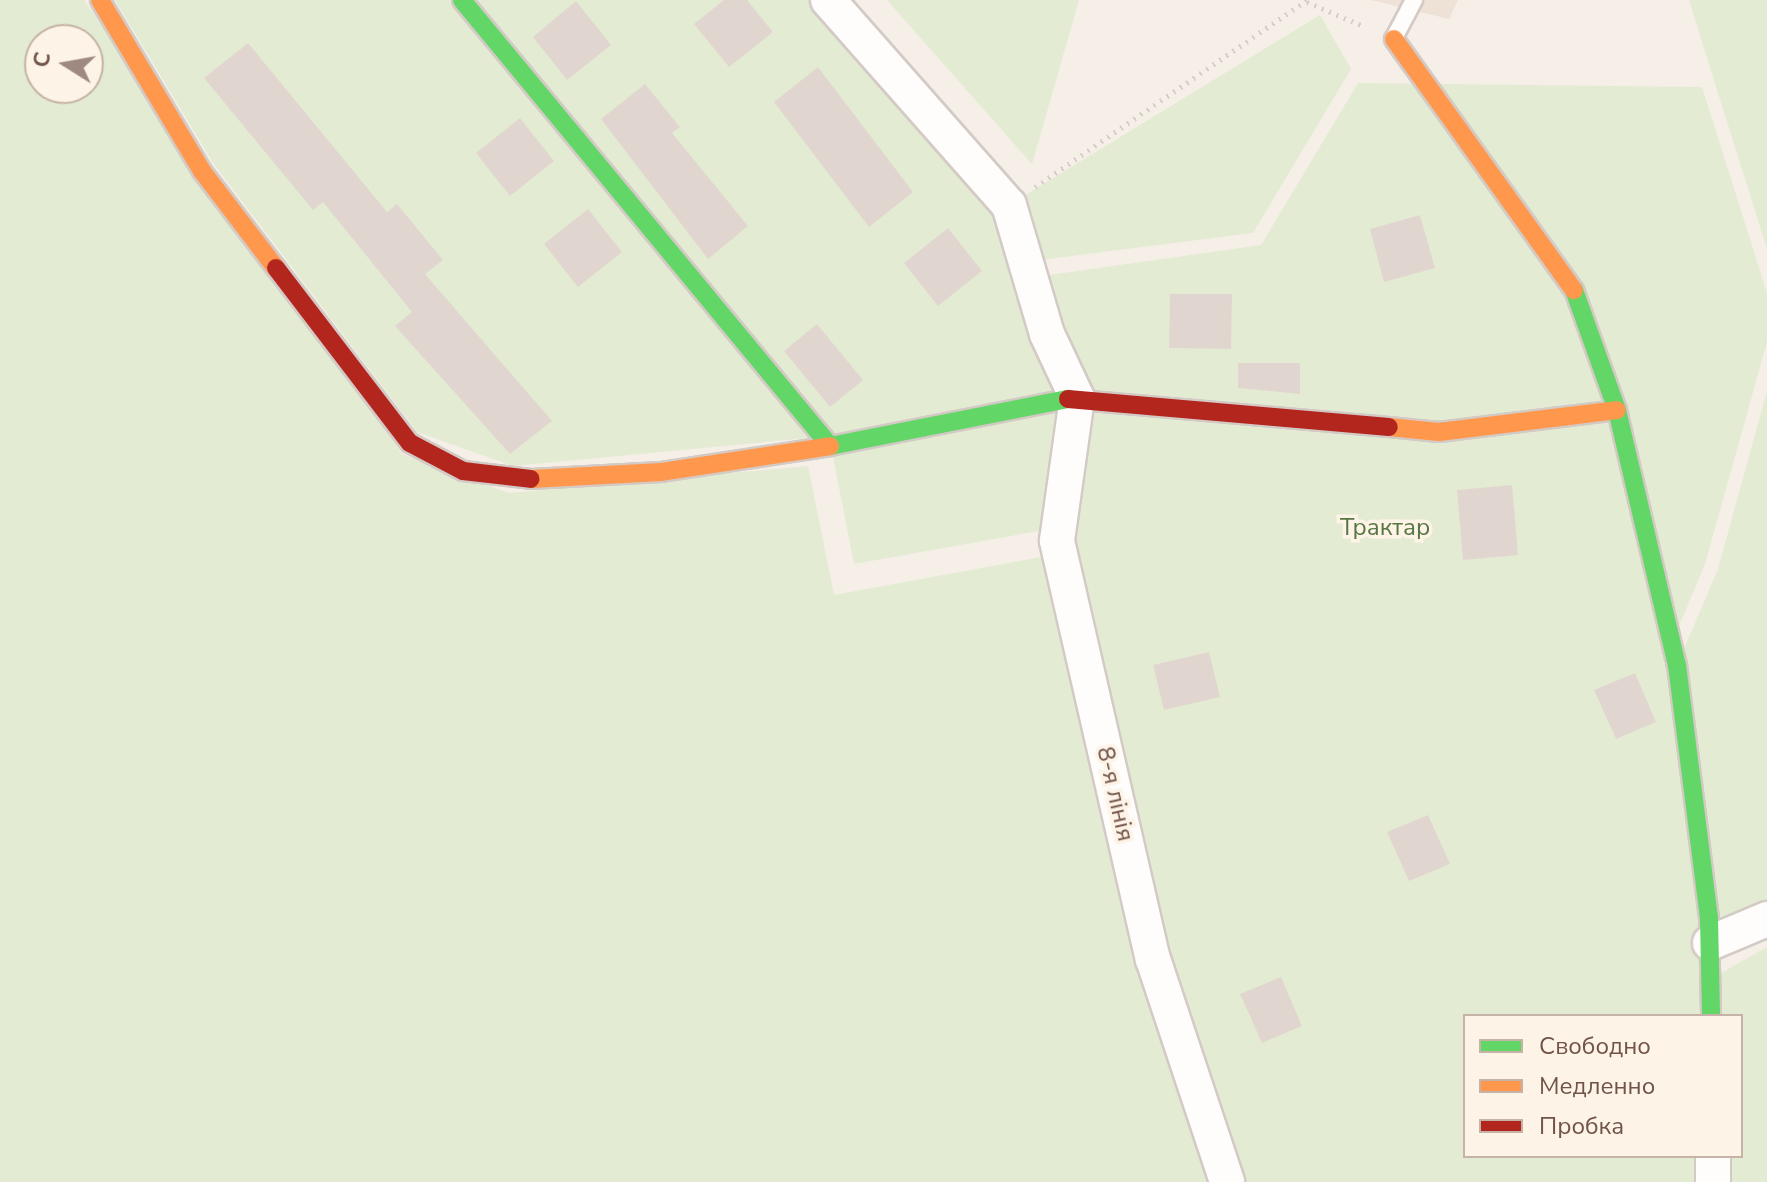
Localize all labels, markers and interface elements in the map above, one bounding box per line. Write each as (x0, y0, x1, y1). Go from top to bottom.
north arrow (24, 24, 104, 104)
text: С (26, 50, 59, 70)
park label: Трактар (1340, 514, 1430, 542)
street label: 8-я лінія (1090, 744, 1140, 844)
legend (1463, 1014, 1743, 1158)
text: Свободно (1539, 1030, 1651, 1062)
text: Медленно (1539, 1070, 1655, 1102)
text: Пробка (1539, 1110, 1624, 1142)

